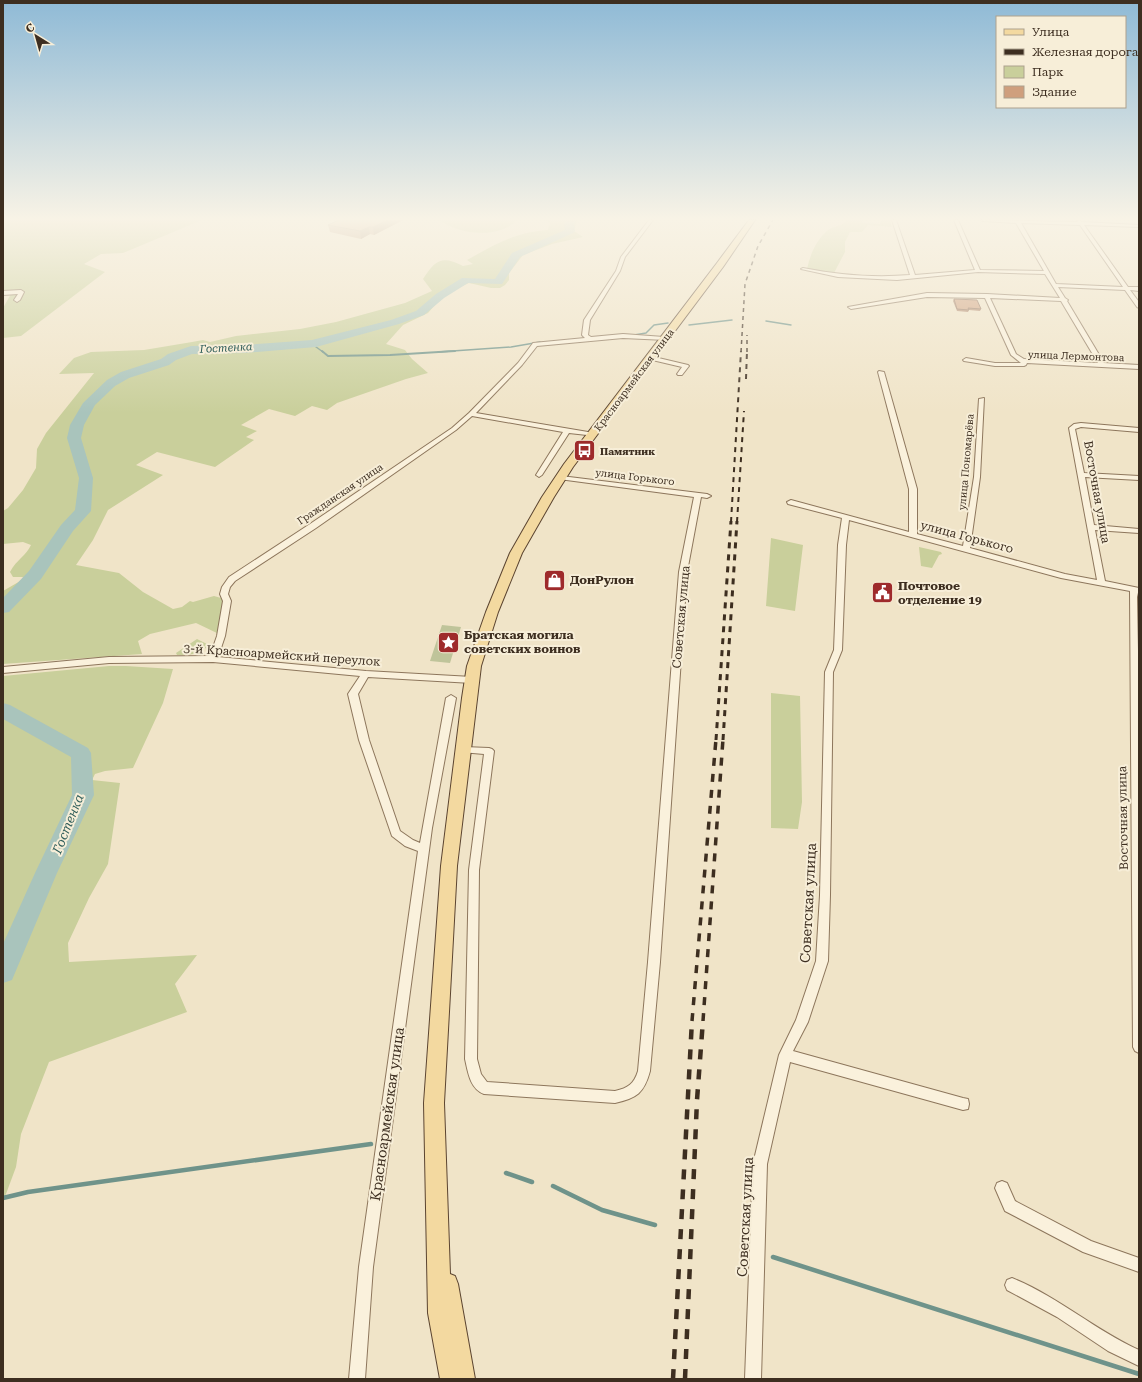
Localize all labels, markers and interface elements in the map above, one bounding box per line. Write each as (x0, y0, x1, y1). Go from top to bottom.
north arrow (16, 16, 56, 56)
legend (996, 16, 1126, 108)
text: С (23, 21, 38, 36)
text: Улица (1032, 25, 1070, 39)
text: Железная дорога (1032, 45, 1139, 59)
text: Парк (1032, 65, 1064, 79)
text: Здание (1032, 85, 1077, 99)
street label: Красноармейская улица (592, 326, 676, 433)
water label: Гостенка (198, 340, 253, 356)
street label: улица Лермонтова (1028, 349, 1125, 363)
street label: улица Пономарёва (956, 413, 976, 511)
bus stop icon: Памятник (572, 438, 598, 464)
street label: Восточная улица (1081, 439, 1113, 545)
place label: Памятник (600, 446, 655, 457)
street label: Гражданская улица (295, 461, 385, 527)
street label: улица Горького (595, 467, 675, 487)
street label: улица Горького (919, 518, 1015, 556)
street label: Советская улица (670, 565, 693, 669)
shop icon: ДонРулон (542, 567, 568, 593)
place label: ДонРулон (570, 573, 634, 587)
place label: Почтовое отделение 19 (898, 579, 982, 607)
public building icon: Почтовое отделение 19 (869, 580, 895, 606)
place label: Братская могила советских воинов (464, 628, 581, 656)
place icon: Братская могила советских воинов (435, 629, 461, 655)
street label: 3-й Красноармейский переулок (183, 641, 381, 669)
street label: Восточная улица (1115, 765, 1131, 870)
water label: Гостенка (49, 792, 87, 857)
street label: Советская улица (797, 842, 819, 963)
street label: Красноармейская улица (367, 1026, 407, 1202)
street label: Советская улица (734, 1156, 756, 1277)

